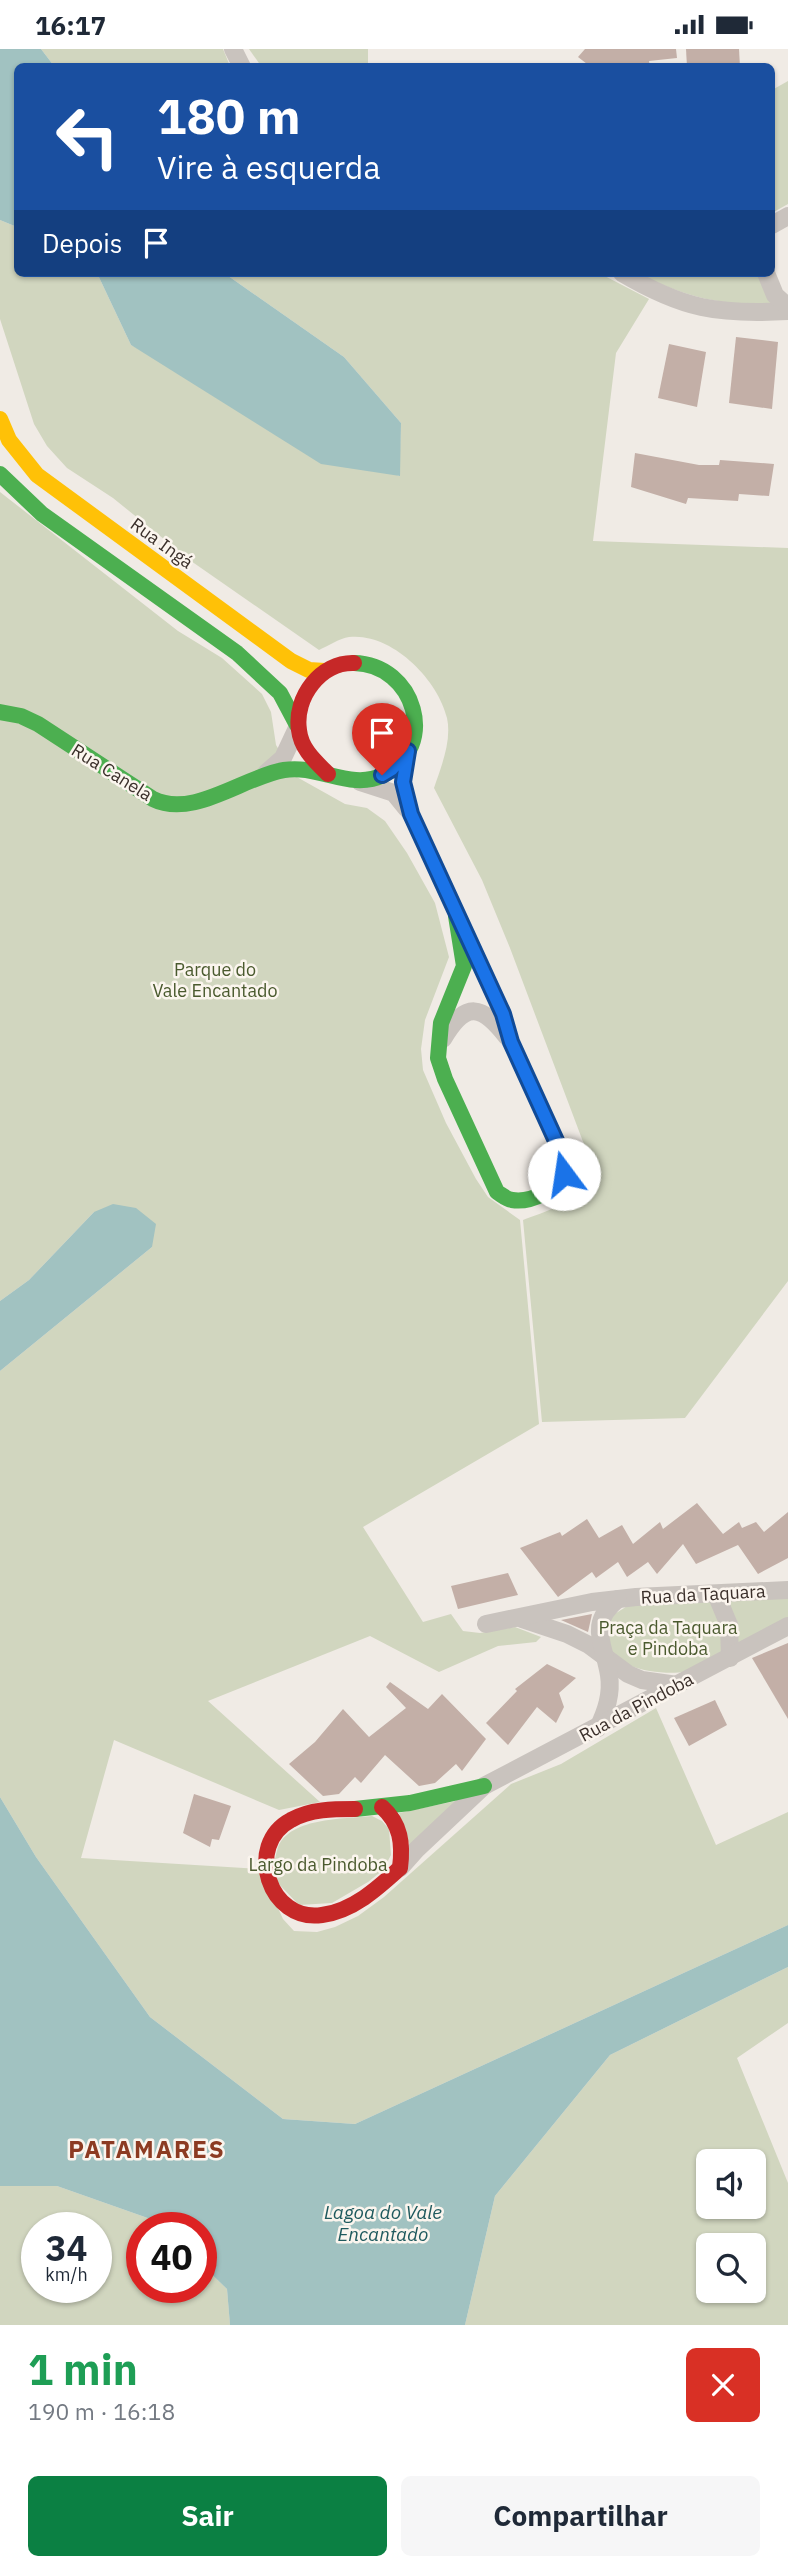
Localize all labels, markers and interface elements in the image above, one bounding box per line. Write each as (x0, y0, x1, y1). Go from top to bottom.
text: 16:17 (35, 8, 106, 42)
text: 180 m (157, 84, 301, 147)
icon: left (42, 91, 133, 182)
text: Vire à esquerda (157, 146, 381, 188)
icon: arrive (137, 224, 175, 262)
text: Depois (42, 226, 123, 260)
street label: Rua Ingá (126, 513, 198, 574)
pin (352, 703, 412, 775)
icon: arrive (363, 714, 401, 752)
street label: Rua Canela (67, 738, 157, 806)
park label: Parque do Vale Encantado (152, 958, 278, 1002)
position arrow (527, 1137, 601, 1211)
street label: Rua da Taquara (640, 1579, 766, 1609)
park label: Praça da Taquara e Pindoba (598, 1616, 738, 1660)
street label: Rua da Pindoba (575, 1667, 697, 1747)
park label: Largo da Pindoba (248, 1853, 388, 1876)
district label: PATAMARES (68, 2133, 226, 2165)
map controls (696, 2149, 766, 2303)
button: sound (696, 2149, 766, 2219)
water label: Lagoa do Vale Encantado (324, 2200, 442, 2246)
speed limit sign: 40 (126, 2212, 217, 2303)
text: 34 (45, 2225, 88, 2271)
button: search (696, 2233, 766, 2303)
text: km/h (45, 2263, 88, 2286)
text: 1 min (28, 2342, 138, 2397)
button: close (686, 2348, 760, 2422)
text: 190 m · 16:18 (28, 2396, 175, 2426)
button: Sair (28, 2476, 387, 2556)
button: Compartilhar (401, 2476, 760, 2556)

